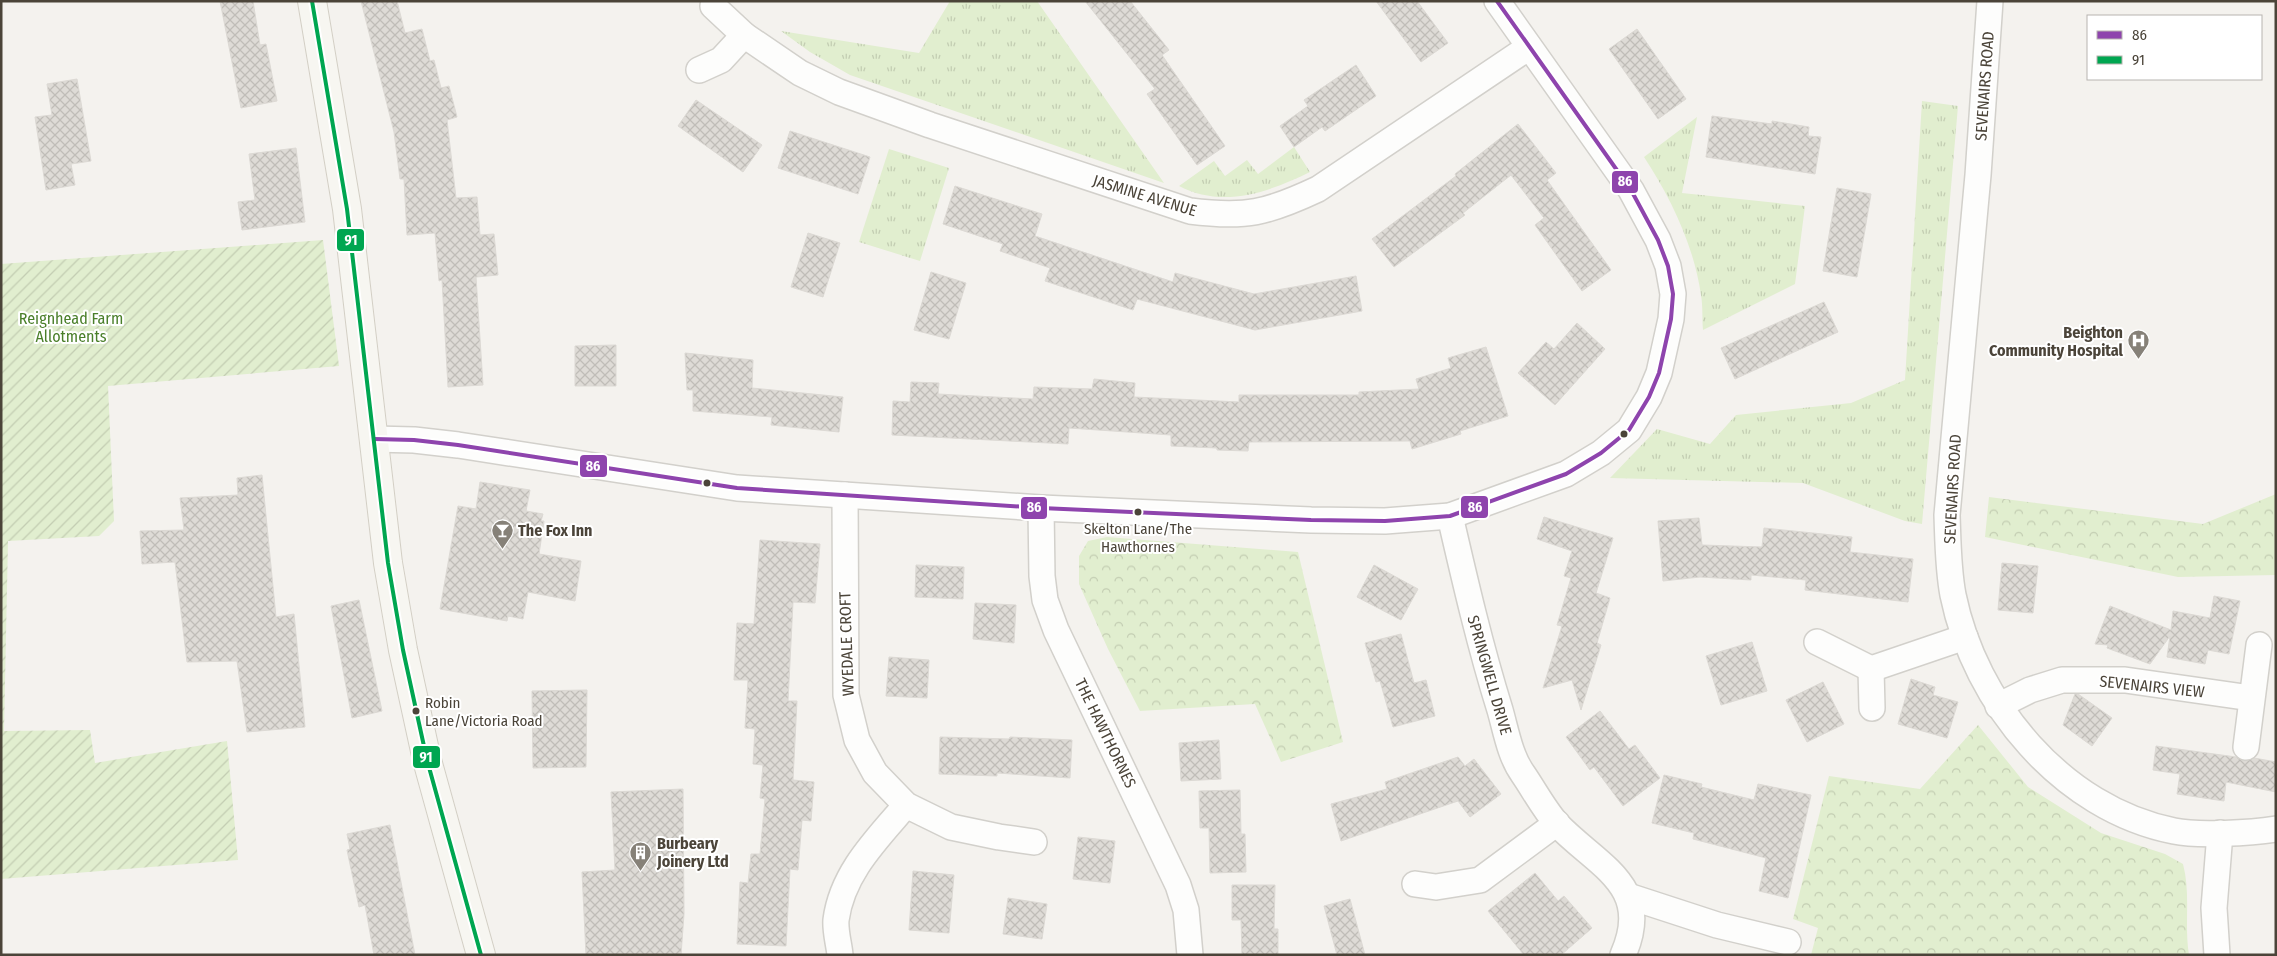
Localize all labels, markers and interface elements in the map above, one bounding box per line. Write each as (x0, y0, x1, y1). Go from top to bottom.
legend (2087, 15, 2262, 80)
text: 86 (2132, 26, 2147, 44)
street label: SEVENAIRS ROAD (1971, 31, 1998, 142)
text: 91 (2132, 51, 2145, 69)
line badge: 86 (1611, 170, 1639, 194)
street label: JASMINE AVENUE (1091, 171, 1199, 220)
text: 86 (1618, 173, 1632, 190)
line badge: 91 (336, 228, 365, 252)
text: 91 (345, 232, 357, 249)
park label: Reignhead Farm Allotments (19, 309, 123, 346)
place label: Beighton Community Hospital (1989, 323, 2124, 360)
hospital icon: Beighton Community Hospital (2127, 329, 2151, 360)
unlabelled marker (1619, 429, 1629, 439)
street label: SEVENAIRS ROAD (1940, 434, 1965, 544)
line badge: 86 (579, 454, 608, 478)
text: 86 (586, 458, 600, 475)
unlabelled marker (702, 478, 712, 488)
line badge: 86 (1460, 495, 1489, 519)
line badge: 86 (1020, 496, 1048, 520)
text: 86 (1027, 499, 1041, 516)
text: 86 (1468, 499, 1482, 516)
marker: Skelton Lane/The Hawthornes (1133, 507, 1143, 517)
bar icon: The Fox Inn (490, 518, 514, 549)
place label: Skelton Lane/The Hawthornes (1084, 520, 1192, 556)
place label: The Fox Inn (518, 521, 592, 540)
street label: WYEDALE CROFT (835, 591, 858, 697)
street label: SPRINGWELL DRIVE (1463, 613, 1516, 737)
street label: SEVENAIRS VIEW (2098, 672, 2205, 701)
street label: THE HAWTHORNES (1071, 675, 1140, 791)
place label: Robin Lane/Victoria Road (425, 694, 543, 730)
marker: Robin Lane/Victoria Road (411, 706, 421, 716)
line badge: 91 (412, 745, 441, 769)
text: 91 (420, 749, 432, 766)
place label: Burbeary Joinery Ltd (656, 834, 729, 871)
building icon: Burbeary Joinery Ltd (629, 840, 653, 871)

